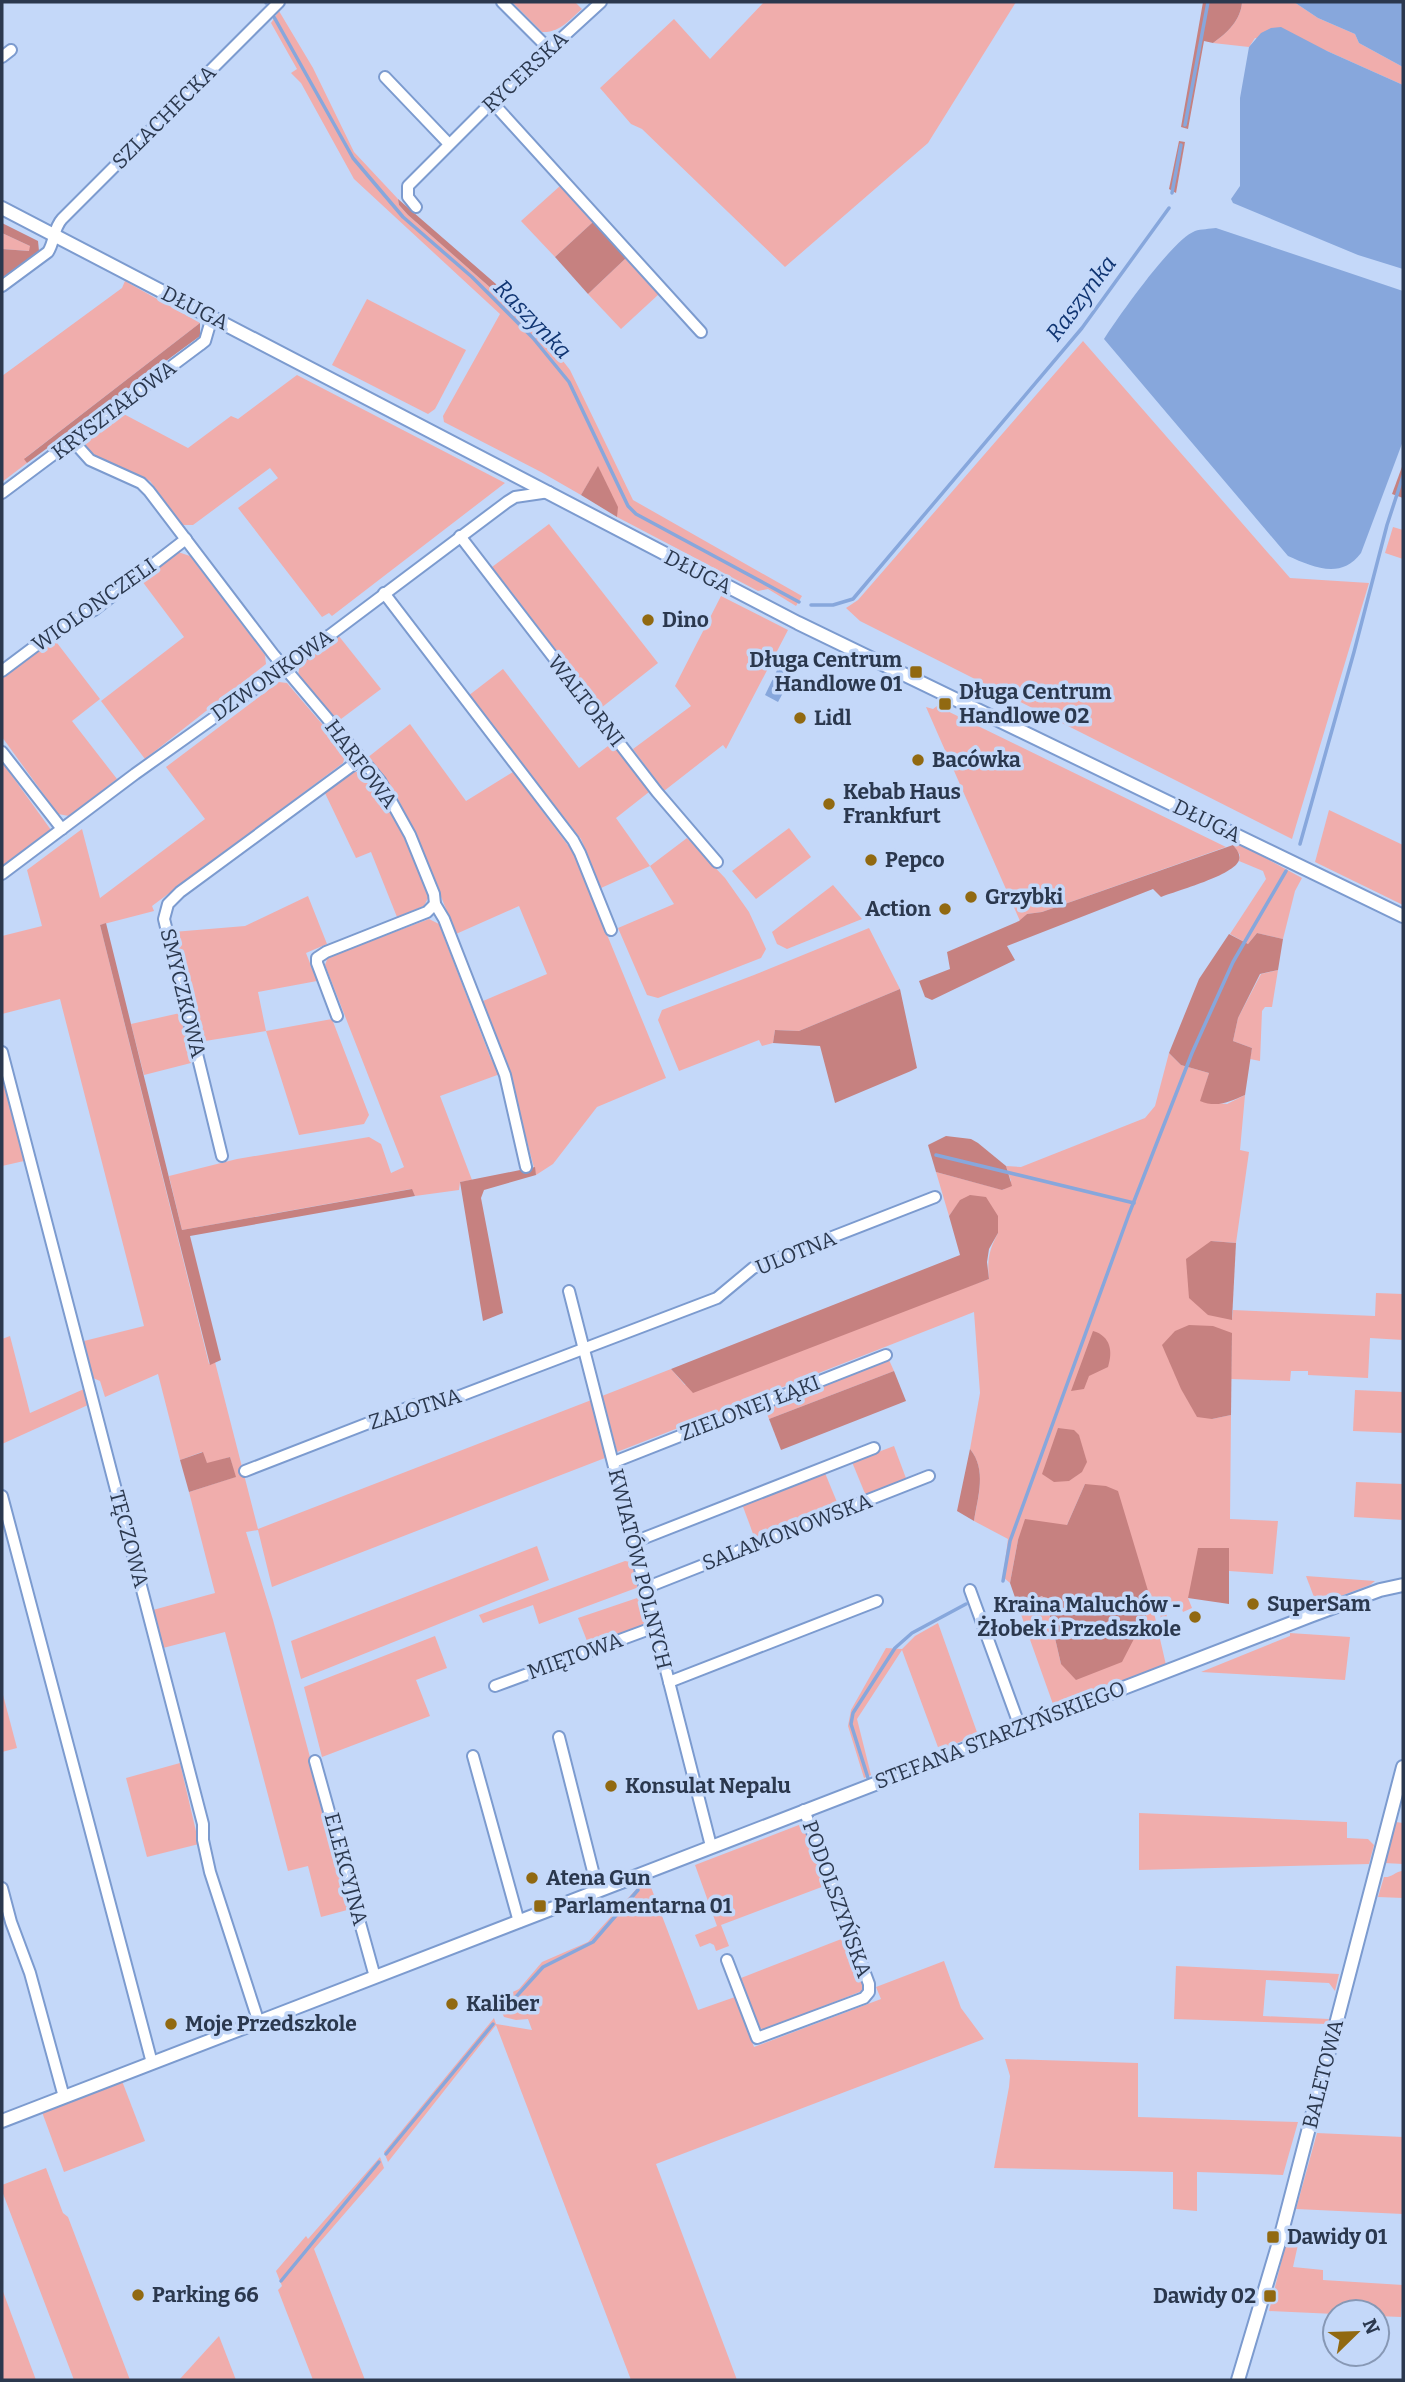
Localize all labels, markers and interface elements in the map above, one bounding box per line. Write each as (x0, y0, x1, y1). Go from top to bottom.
street label: RYCERSKA (477, 26, 573, 118)
street label: SZLACHECKA (107, 60, 221, 174)
water label: Raszynka (1040, 250, 1122, 346)
water label: Raszynka (488, 273, 578, 365)
street label: DŁUGA (157, 280, 233, 336)
street label: KRYSZTAŁOWA (47, 355, 181, 465)
street label: DŁUGA (660, 544, 736, 600)
street label: WIOLONCZELI (27, 553, 161, 657)
place label: Dino (662, 607, 709, 633)
marker: Dino (640, 612, 656, 628)
street label: DZWONKOWA (206, 623, 338, 727)
place label: Długa Centrum Handlowe 01 (749, 647, 902, 697)
street label: WALTORNI (542, 650, 630, 752)
marker: Długa Centrum Handlowe 01 (908, 664, 924, 680)
place label: Długa Centrum Handlowe 02 (959, 679, 1112, 729)
marker: Długa Centrum Handlowe 02 (937, 696, 953, 712)
place label: Lidl (814, 705, 852, 731)
marker: Lidl (792, 710, 808, 726)
street label: HARFOWA (319, 714, 403, 814)
place label: Bacówka (932, 747, 1021, 773)
marker: Bacówka (910, 752, 926, 768)
place label: Kebab Haus Frankfurt (843, 779, 961, 829)
street label: DŁUGA (1169, 794, 1245, 849)
marker: Kebab Haus Frankfurt (821, 796, 837, 812)
place label: Pepco (885, 847, 945, 873)
marker: Pepco (863, 852, 879, 868)
place label: Grzybki (985, 884, 1063, 910)
marker: Grzybki (963, 889, 979, 905)
place label: Action (865, 896, 931, 922)
marker: Action (937, 901, 953, 917)
street label: SMYCZKOWA (154, 926, 212, 1060)
street label: ULOTNA (752, 1225, 840, 1281)
street label: ZIELONEJ ŁĄKI (676, 1369, 824, 1447)
street label: ZALOTNA (366, 1383, 464, 1435)
street label: KWIATÓW POLNYCH (602, 1466, 678, 1672)
street label: TĘCZOWA (104, 1488, 154, 1590)
street label: SALAMONOWSKA (699, 1488, 876, 1576)
place label: SuperSam (1267, 1591, 1371, 1617)
place label: Kraina Maluchów - Żłobek i Przedszkole (977, 1592, 1181, 1642)
marker: SuperSam (1245, 1596, 1261, 1612)
marker: Kraina Maluchów - Żłobek i Przedszkole (1187, 1609, 1203, 1625)
street label: MIĘTOWA (524, 1627, 626, 1685)
street label: STEFANA STARZYŃSKIEGO (871, 1675, 1129, 1795)
place label: Konsulat Nepalu (625, 1773, 791, 1799)
marker: Konsulat Nepalu (603, 1778, 619, 1794)
street label: ELEKCYJNA (319, 1810, 374, 1928)
street label: PODOLSZYŃSKA (797, 1817, 877, 1981)
place label: Atena Gun (546, 1865, 651, 1891)
marker: Atena Gun (524, 1870, 540, 1886)
place label: Parlamentarna 01 (554, 1893, 732, 1919)
marker: Parlamentarna 01 (532, 1898, 548, 1914)
place label: Kaliber (466, 1991, 539, 2017)
marker: Kaliber (444, 1996, 460, 2012)
place label: Moje Przedszkole (185, 2011, 357, 2037)
marker: Moje Przedszkole (163, 2016, 179, 2032)
street label: BALETOWA (1297, 2017, 1349, 2131)
place label: Dawidy 01 (1287, 2224, 1387, 2250)
marker: Dawidy 01 (1265, 2229, 1281, 2245)
place label: Parking 66 (152, 2282, 259, 2308)
place label: Dawidy 02 (1153, 2283, 1256, 2309)
marker: Parking 66 (130, 2287, 146, 2303)
marker: Dawidy 02 (1262, 2288, 1278, 2304)
north arrow (1321, 2298, 1391, 2368)
text: N (1358, 2315, 1385, 2338)

